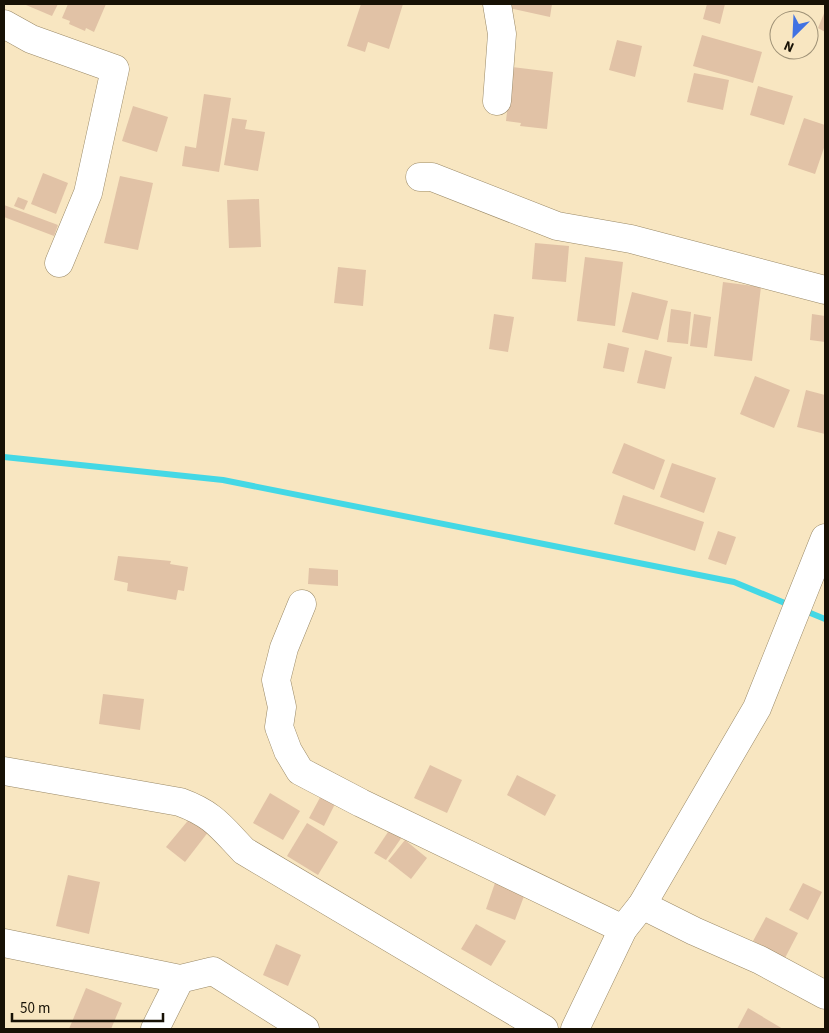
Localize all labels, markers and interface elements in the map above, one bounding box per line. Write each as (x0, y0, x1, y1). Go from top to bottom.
north arrow (769, 10, 819, 60)
text: N (781, 35, 797, 57)
scale bar (12, 990, 164, 1022)
text: 50 m (20, 998, 50, 1019)

